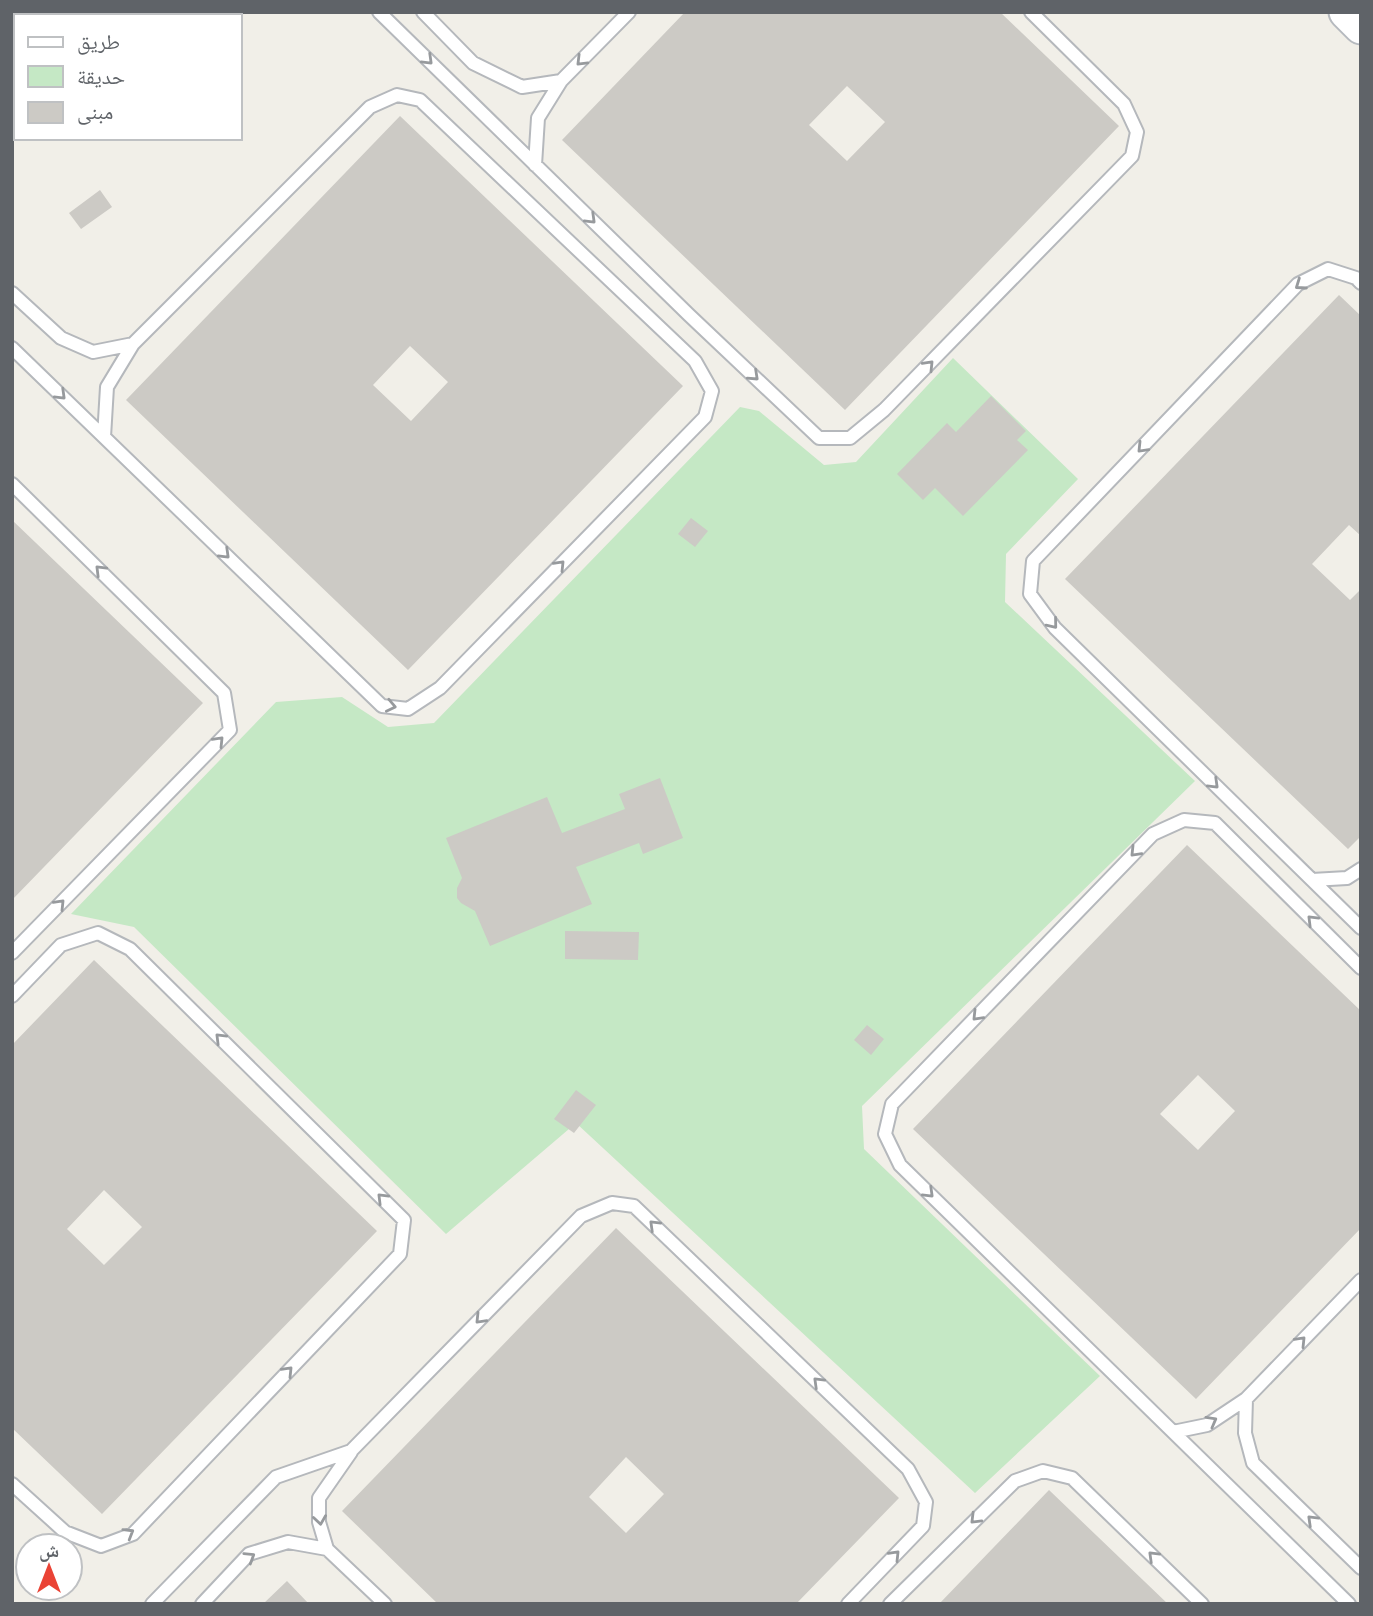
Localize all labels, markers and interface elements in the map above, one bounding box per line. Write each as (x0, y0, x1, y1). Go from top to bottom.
legend (14, 14, 242, 140)
text: طريق (77, 27, 120, 57)
one-way arrow (419, 51, 432, 64)
one-way arrow (577, 53, 590, 66)
text: حديقة (77, 62, 125, 92)
text: مبنى (77, 97, 113, 127)
one-way arrow (582, 210, 595, 223)
one-way arrow (1295, 277, 1308, 289)
one-way arrow (920, 360, 933, 373)
one-way arrow (746, 368, 759, 381)
one-way arrow (53, 387, 66, 400)
one-way arrow (1137, 440, 1150, 453)
one-way arrow (217, 545, 230, 558)
one-way arrow (552, 561, 564, 573)
one-way arrow (95, 566, 108, 579)
one-way arrow (1044, 616, 1057, 628)
one-way arrow (385, 697, 397, 712)
one-way arrow (210, 736, 223, 749)
one-way arrow (1206, 776, 1219, 789)
one-way arrow (1131, 844, 1144, 857)
one-way arrow (52, 900, 64, 912)
one-way arrow (1308, 915, 1321, 928)
one-way arrow (973, 1008, 986, 1021)
one-way arrow (216, 1034, 228, 1046)
one-way arrow (920, 1184, 933, 1197)
one-way arrow (377, 1193, 390, 1206)
one-way arrow (649, 1220, 662, 1233)
one-way arrow (476, 1311, 489, 1324)
one-way arrow (1293, 1336, 1306, 1349)
one-way arrow (280, 1366, 293, 1379)
one-way arrow (813, 1378, 826, 1391)
one-way arrow (1204, 1416, 1217, 1429)
one-way arrow (971, 1511, 984, 1524)
one-way arrow (313, 1514, 328, 1526)
one-way arrow (1307, 1516, 1320, 1529)
one-way arrow (122, 1528, 135, 1541)
north arrow (14, 1532, 84, 1602)
text: ش (39, 1537, 59, 1564)
one-way arrow (887, 1550, 900, 1563)
one-way arrow (243, 1552, 256, 1565)
one-way arrow (1148, 1552, 1161, 1565)

